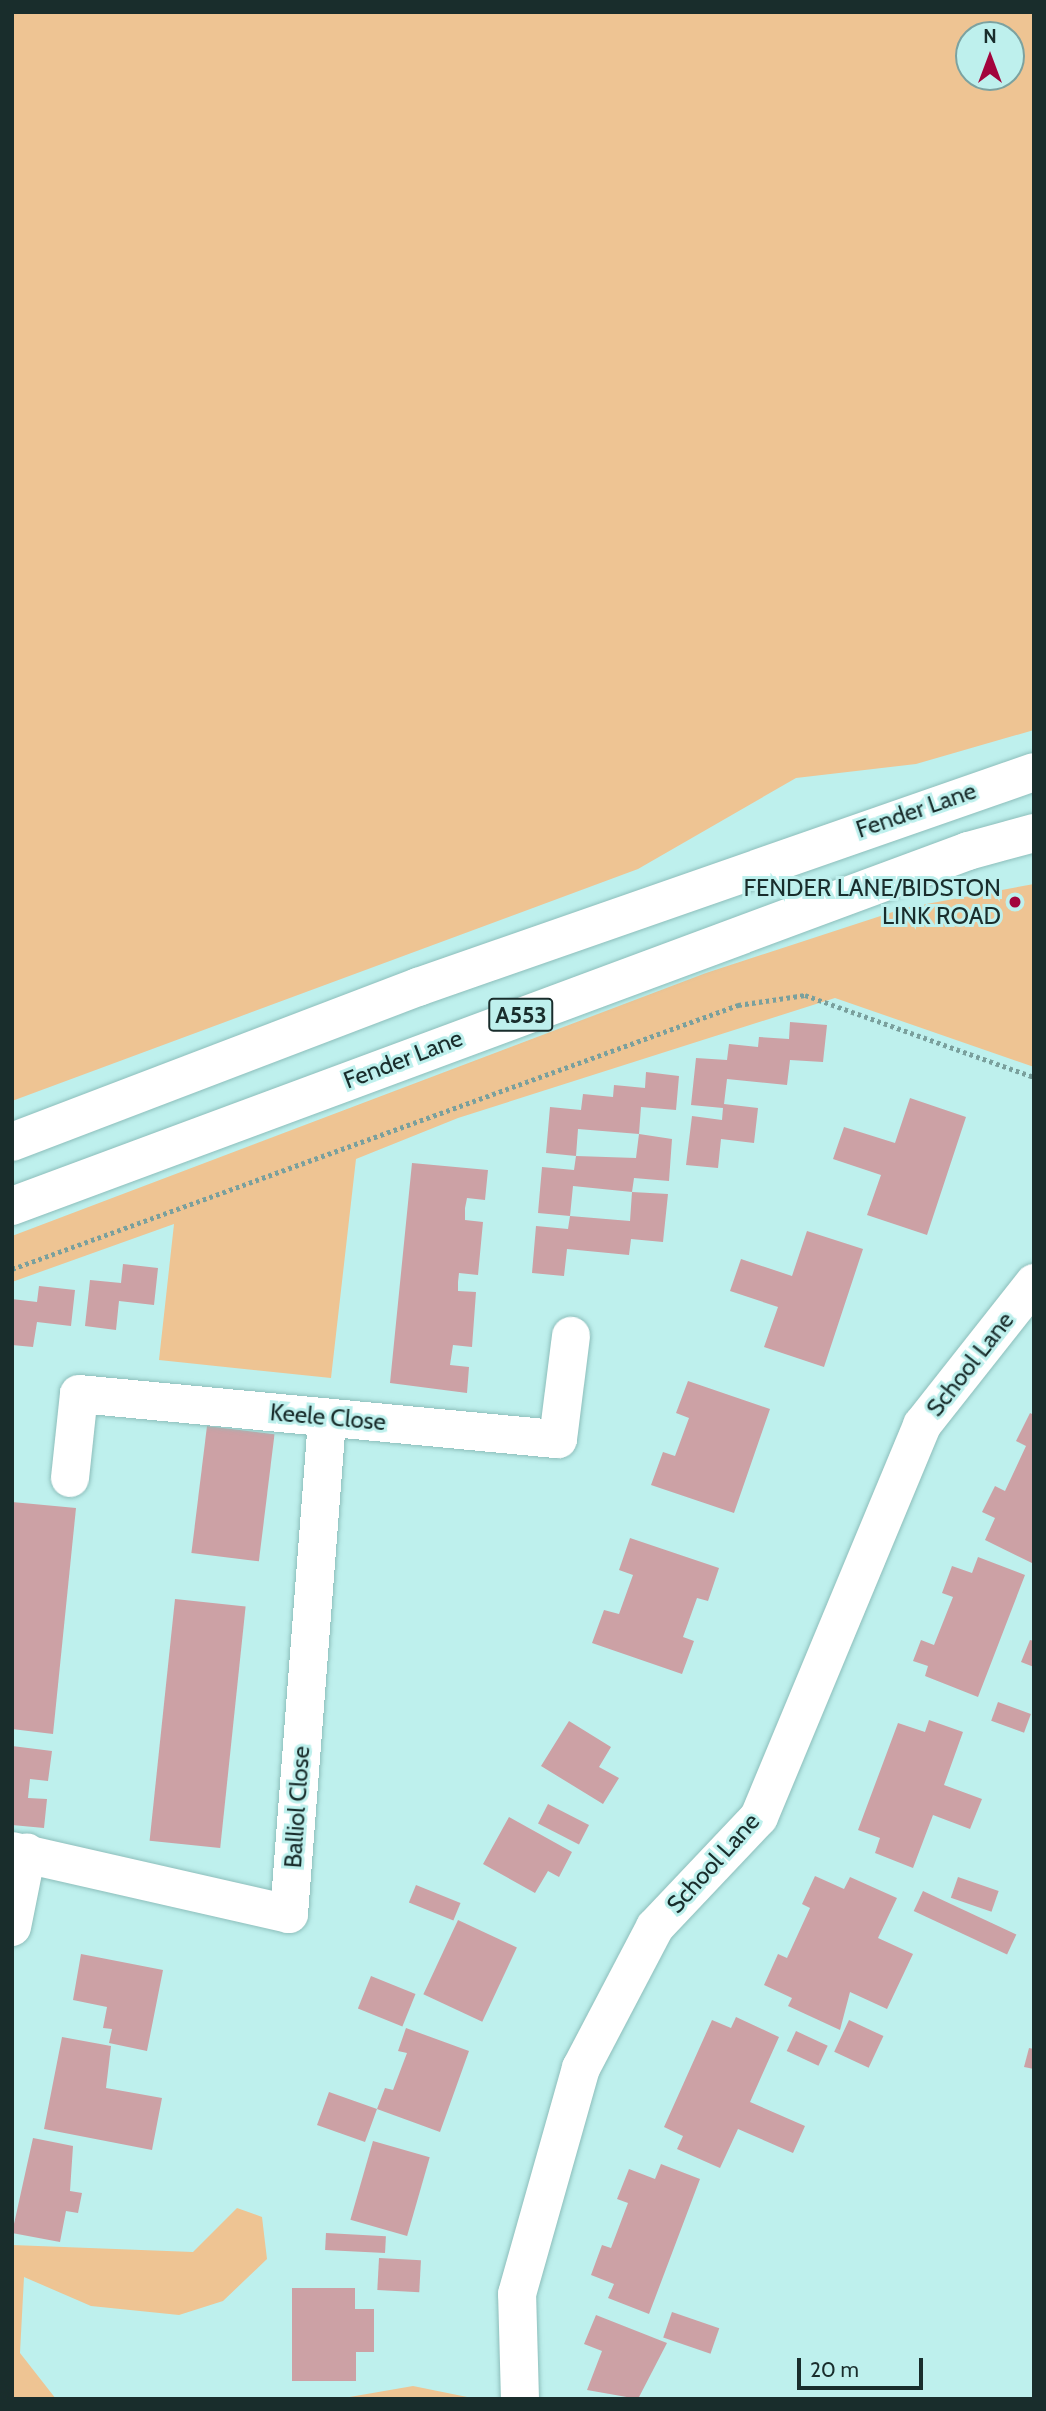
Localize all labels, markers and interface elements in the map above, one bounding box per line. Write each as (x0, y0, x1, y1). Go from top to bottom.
north arrow (955, 21, 1025, 91)
text: N (983, 25, 997, 48)
street label: Fender Lane (852, 776, 980, 844)
place label: FENDER LANE/BIDSTON LINK ROAD (743, 874, 1001, 930)
marker: FENDER LANE/BIDSTON LINK ROAD (1007, 894, 1023, 910)
road number: A553 (488, 996, 554, 1034)
street label: Fender Lane (339, 1023, 467, 1095)
street label: School Lane (920, 1306, 1020, 1422)
street label: Keele Close (269, 1398, 387, 1436)
street label: Balliol Close (278, 1745, 316, 1869)
street label: School Lane (661, 1807, 765, 1919)
scale bar (801, 2344, 927, 2388)
text: 20 m (810, 2357, 859, 2382)

